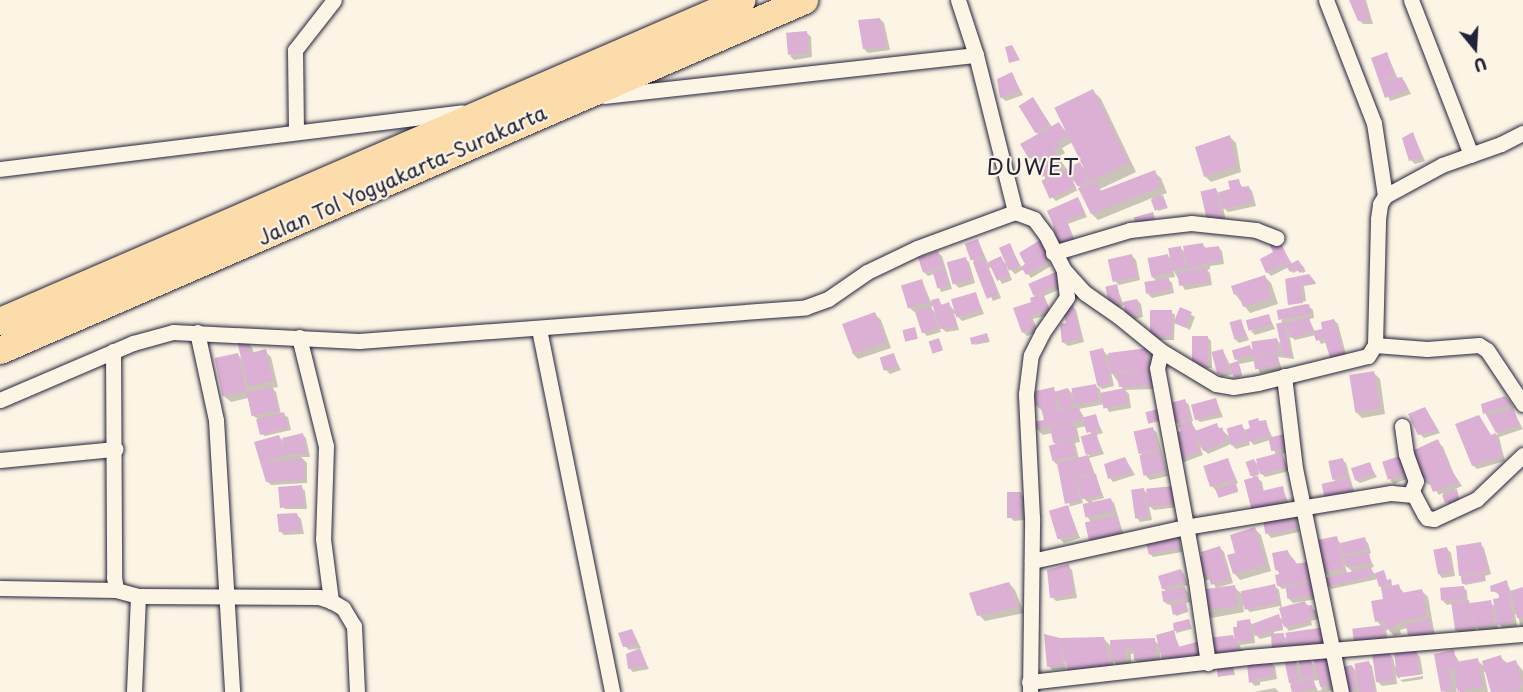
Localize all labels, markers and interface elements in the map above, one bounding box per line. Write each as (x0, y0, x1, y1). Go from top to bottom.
north arrow (1445, 18, 1505, 78)
text: U (1471, 52, 1490, 78)
street label: Jalan Tol Yogyakarta–Surakarta (253, 100, 551, 250)
district label: DUWET (987, 153, 1079, 179)

